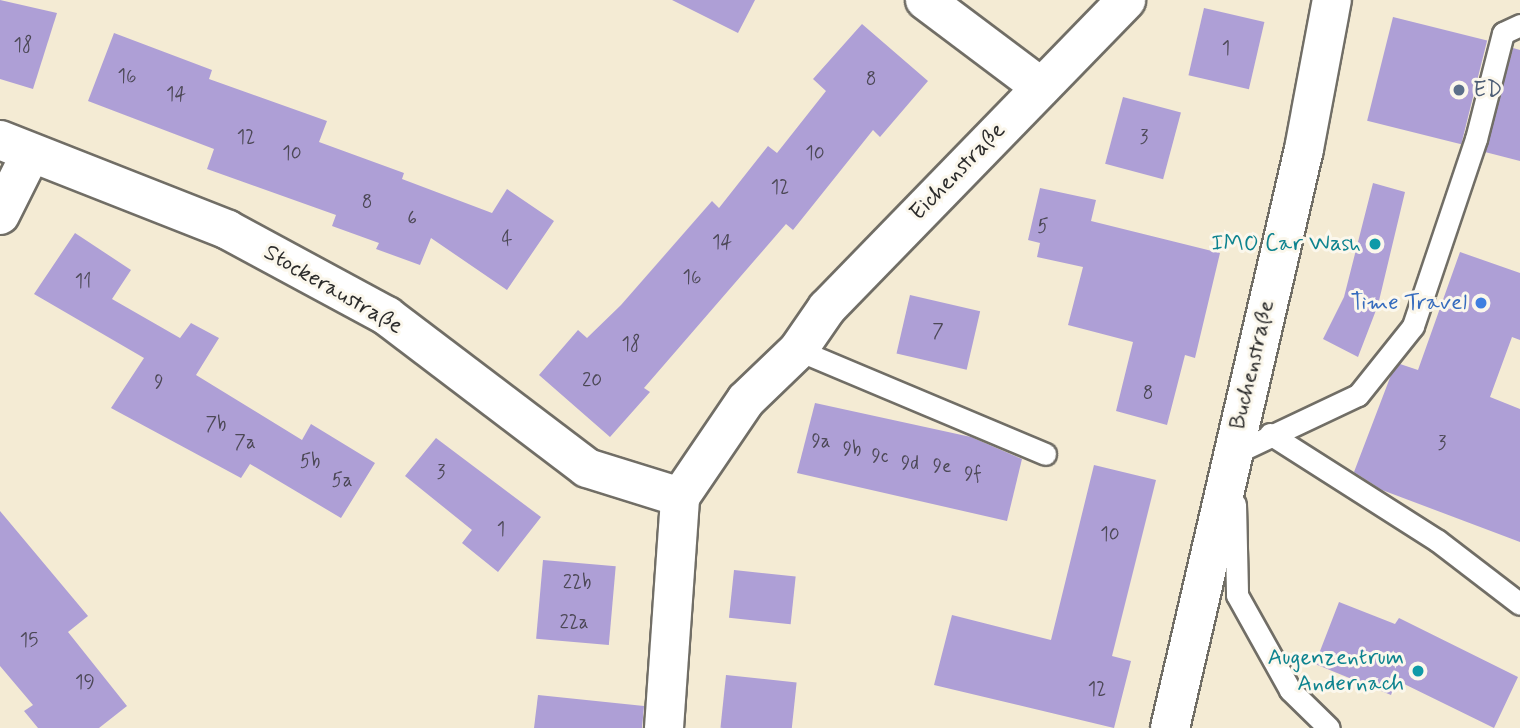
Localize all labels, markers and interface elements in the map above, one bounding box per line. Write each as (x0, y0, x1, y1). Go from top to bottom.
house number: 18 (14, 35, 32, 57)
house number: 1 (1222, 38, 1230, 60)
house number: 16 (118, 66, 136, 88)
house number: 8 (866, 69, 876, 91)
place label: ED (1473, 76, 1502, 104)
marker: ED (1451, 82, 1467, 98)
house number: 14 (166, 84, 186, 106)
street label: Eichenstraße (904, 117, 1012, 227)
house number: 12 (237, 127, 255, 149)
house number: 3 (1140, 127, 1148, 149)
house number: 10 (282, 143, 302, 165)
house number: 10 (805, 143, 825, 165)
house number: 12 (771, 177, 789, 199)
house number: 8 (362, 192, 372, 214)
house number: 6 (407, 208, 417, 230)
house number: 5 (1037, 216, 1049, 238)
house number: 4 (501, 229, 513, 251)
place label: IMO Car Wash (1212, 230, 1361, 258)
house number: 14 (712, 232, 732, 254)
marker: IMO Car Wash (1367, 236, 1383, 252)
street label: Stockeraustraße (259, 239, 407, 341)
house number: 16 (683, 267, 701, 289)
house number: 11 (75, 271, 91, 293)
place label: Time Travel (1355, 289, 1467, 317)
marker: Time Travel (1473, 295, 1489, 311)
street label: Buchenstraße (1225, 298, 1281, 432)
house number: 7 (932, 321, 944, 343)
house number: 18 (622, 334, 640, 356)
house number: 20 (582, 370, 602, 392)
house number: 9 (154, 372, 164, 394)
house number: 8 (1143, 383, 1153, 405)
house number: 7b (206, 414, 226, 436)
house number: 9a (811, 431, 831, 453)
house number: 7a (234, 432, 256, 454)
house number: 3 (1438, 433, 1446, 455)
house number: 9b (843, 439, 861, 461)
house number: 9c (871, 446, 889, 468)
house number: 5b (300, 451, 320, 473)
house number: 9d (901, 453, 919, 475)
house number: 9e (933, 456, 951, 478)
house number: 3 (437, 462, 445, 484)
house number: 9f (964, 464, 982, 486)
house number: 5a (331, 470, 353, 492)
house number: 1 (497, 519, 505, 541)
house number: 10 (1100, 524, 1120, 546)
house number: 22b (563, 572, 591, 594)
house number: 22a (559, 612, 589, 634)
house number: 15 (20, 630, 38, 652)
place label: Augenzentrum Andernach (1267, 644, 1404, 698)
marker: Augenzentrum Andernach (1410, 663, 1426, 679)
house number: 19 (75, 672, 95, 694)
house number: 12 (1088, 679, 1106, 701)

